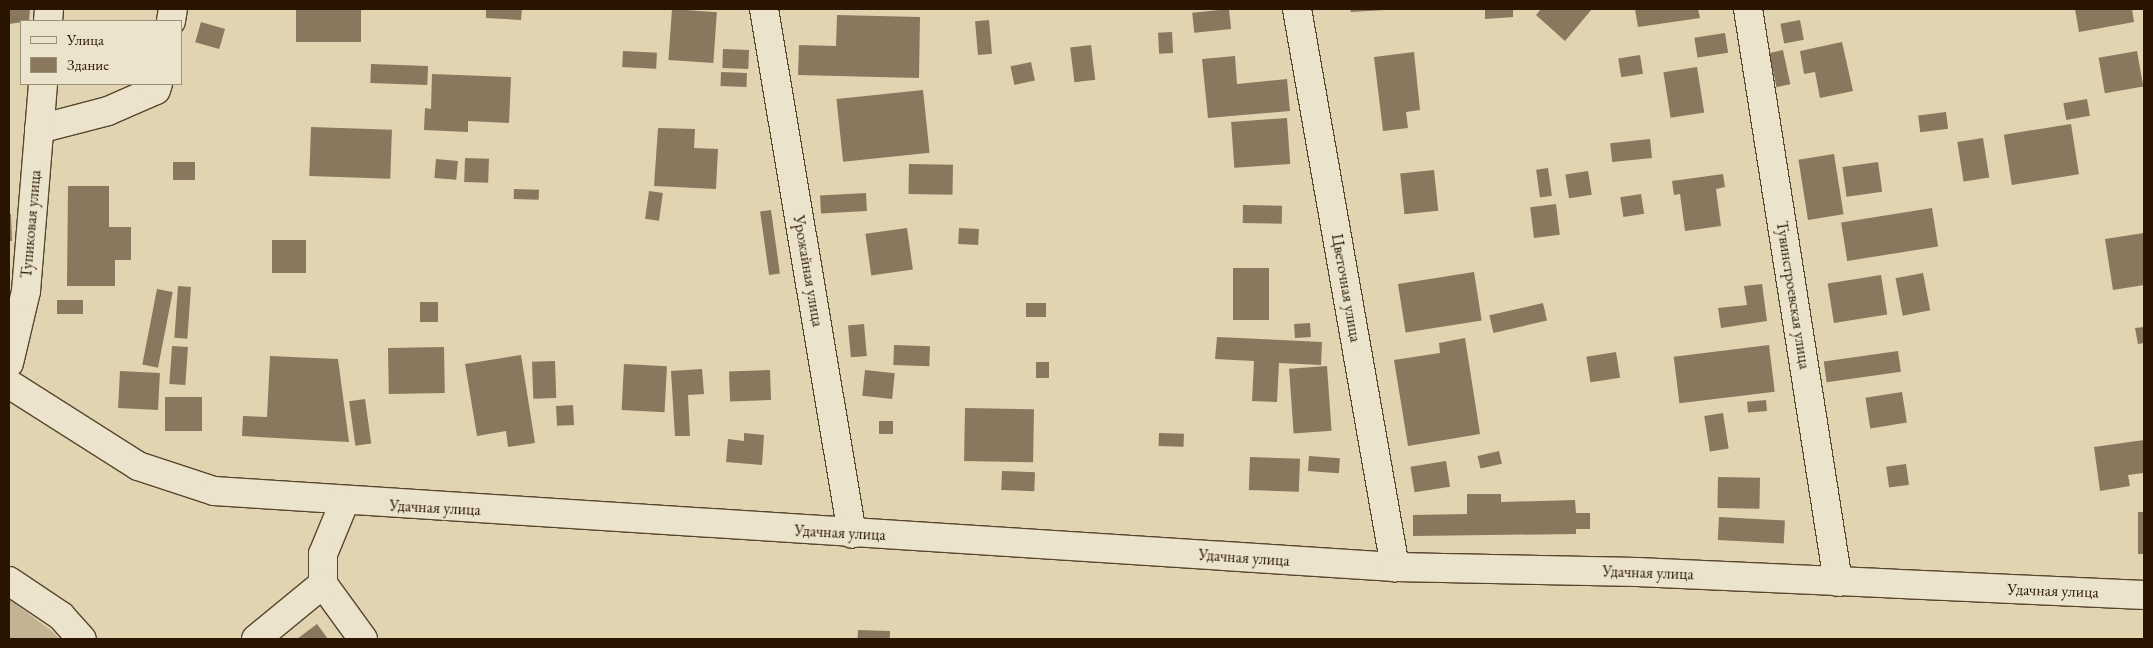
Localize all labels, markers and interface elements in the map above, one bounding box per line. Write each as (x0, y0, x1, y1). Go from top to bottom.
legend (20, 20, 182, 85)
text: Улица (67, 30, 104, 49)
text: Здание (67, 55, 109, 74)
street label: Тупиковая улица (17, 169, 45, 279)
street label: Урожайная улица (789, 214, 827, 328)
street label: Тувинстроевская улица (1772, 220, 1814, 370)
street label: Цветочная улица (1327, 232, 1365, 344)
street label: Удачная улица (389, 496, 481, 520)
street label: Удачная улица (794, 521, 886, 545)
street label: Удачная улица (1198, 545, 1290, 571)
street label: Удачная улица (1602, 562, 1694, 584)
street label: Удачная улица (2007, 580, 2099, 602)

